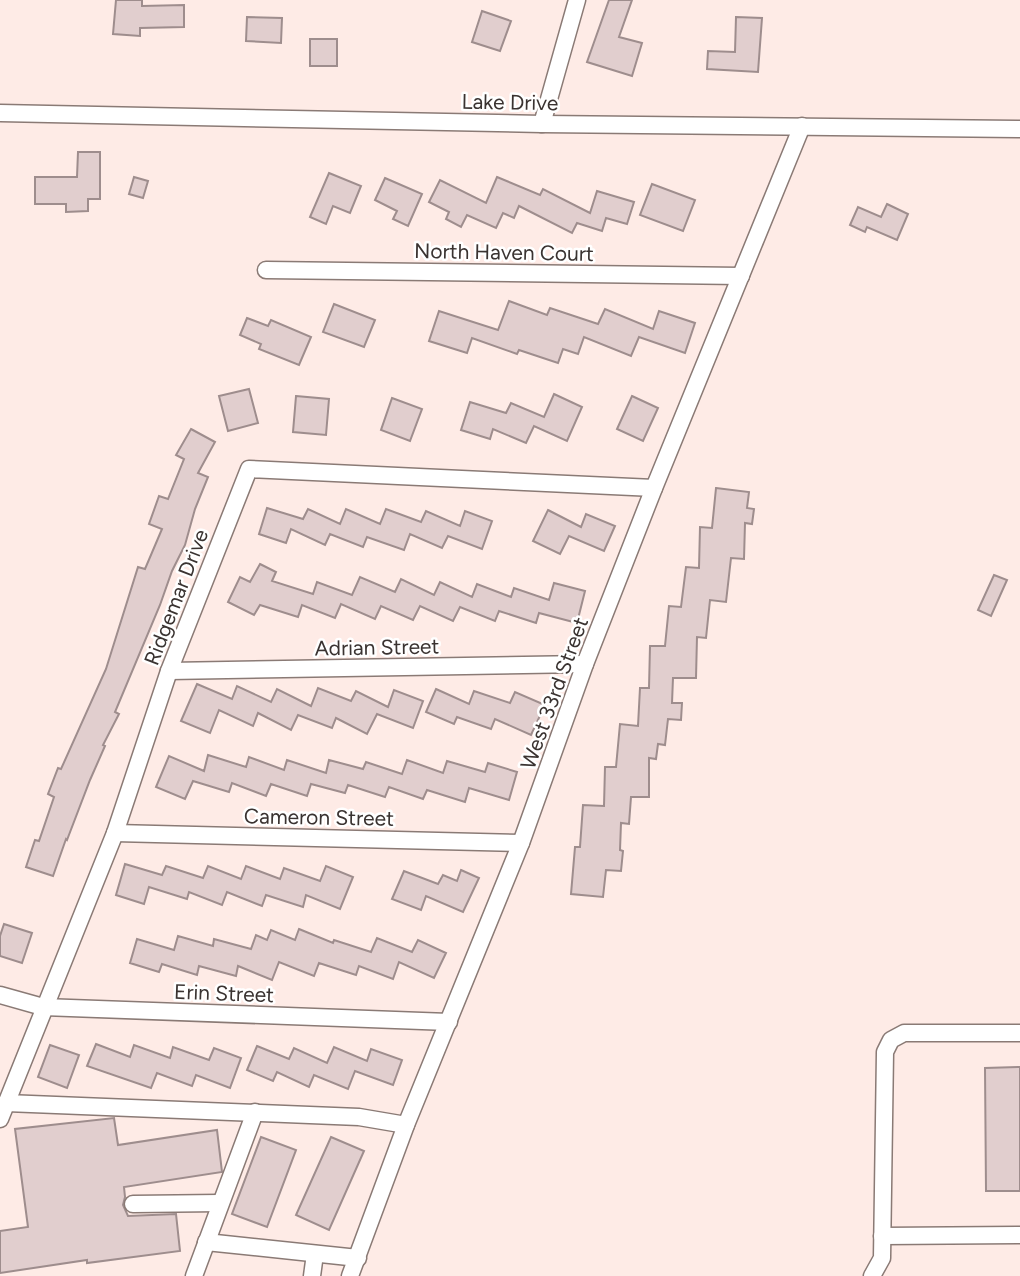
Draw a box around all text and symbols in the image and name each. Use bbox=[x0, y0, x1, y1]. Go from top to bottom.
street label: Lake Drive bbox=[461, 89, 559, 115]
street label: North Haven Court bbox=[414, 238, 594, 266]
street label: Ridgemar Drive bbox=[139, 526, 213, 668]
street label: West 33rd Street bbox=[515, 614, 593, 772]
street label: Adrian Street bbox=[314, 633, 440, 661]
street label: Cameron Street bbox=[244, 803, 394, 831]
street label: Erin Street bbox=[174, 979, 275, 1007]

